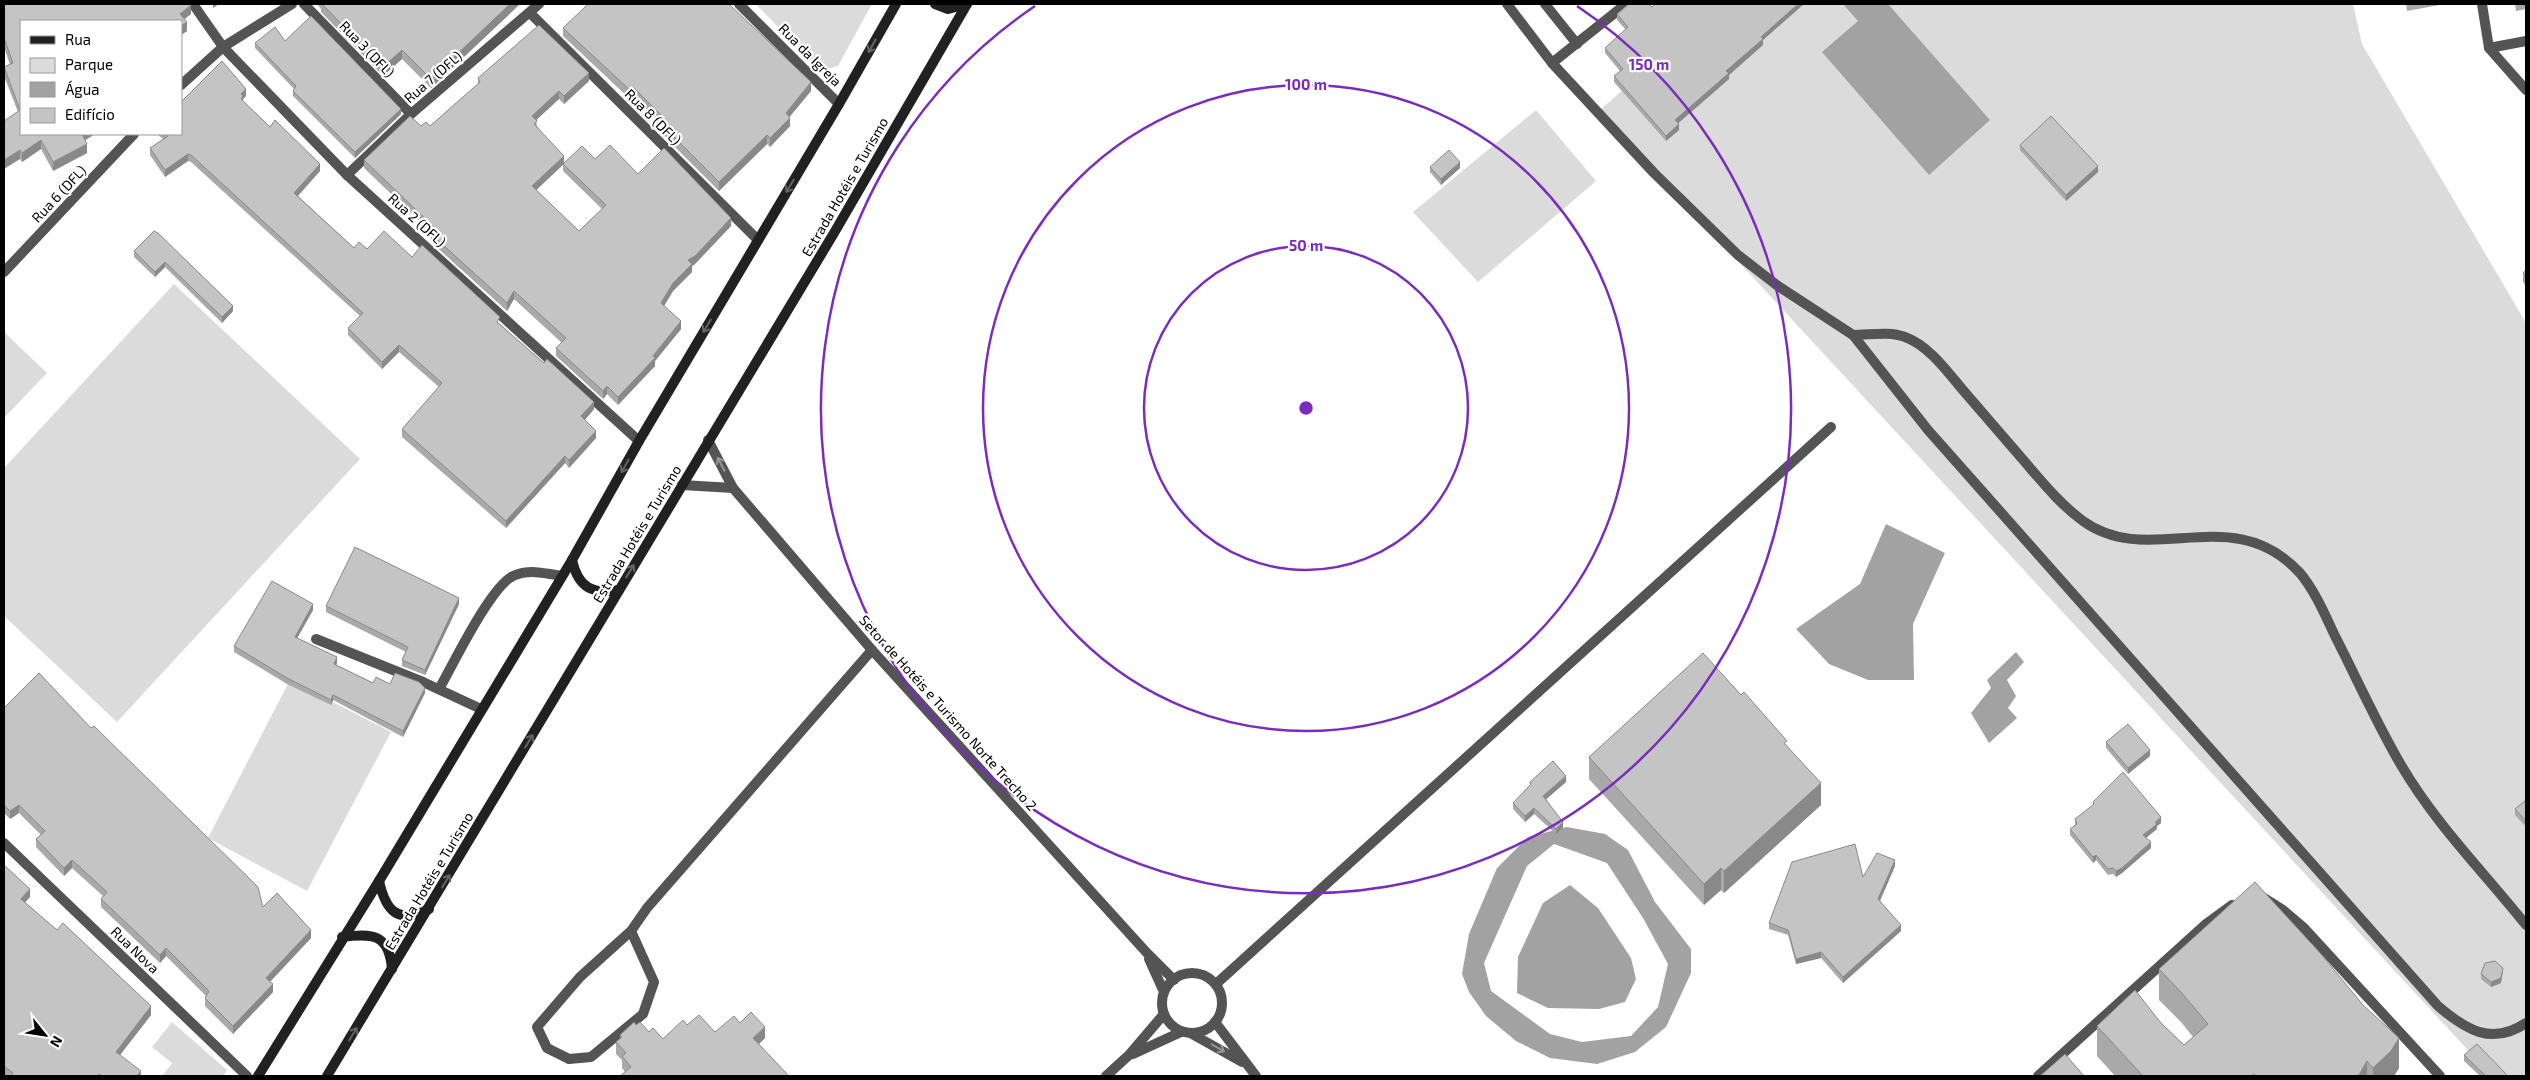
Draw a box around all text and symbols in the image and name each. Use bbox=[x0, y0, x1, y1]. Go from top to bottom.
street label: Rua 3 (DFL) bbox=[336, 17, 398, 80]
legend bbox=[20, 20, 182, 135]
street label: Rua da Igreja bbox=[775, 20, 845, 90]
text: Rua bbox=[65, 30, 91, 48]
one-way arrow bbox=[866, 38, 876, 53]
street label: Rua 7 (DFL) bbox=[400, 47, 465, 106]
text: Parque bbox=[65, 55, 113, 73]
text: 150 m bbox=[1629, 55, 1669, 73]
text: 100 m bbox=[1285, 75, 1327, 93]
text: Água bbox=[65, 80, 100, 98]
street label: Rua 8 (DFL) bbox=[622, 85, 685, 148]
text: Edifício bbox=[65, 105, 115, 123]
street label: Estrada Hotéis e Turismo bbox=[798, 114, 891, 259]
street label: Rua 6 (DFL) bbox=[28, 162, 89, 226]
one-way arrow bbox=[784, 179, 794, 193]
street label: Rua 2 (DFL) bbox=[385, 189, 450, 250]
text: 50 m bbox=[1289, 236, 1323, 254]
one-way arrow bbox=[701, 318, 711, 333]
centre of rings bbox=[1297, 399, 1315, 417]
one-way arrow bbox=[716, 457, 725, 472]
one-way arrow bbox=[619, 459, 629, 473]
street label: Estrada Hotéis e Turismo bbox=[589, 462, 685, 606]
one-way arrow bbox=[626, 565, 636, 579]
street label: Setor de Hotéis e Turismo Norte Trecho 2 bbox=[856, 611, 1041, 814]
one-way arrow bbox=[525, 735, 535, 749]
street label: Estrada Hotéis e Turismo bbox=[381, 809, 477, 953]
one-way arrow bbox=[442, 874, 452, 888]
street label: Rua Nova bbox=[108, 923, 163, 977]
north arrow bbox=[20, 1010, 70, 1060]
one-way arrow bbox=[348, 1028, 358, 1042]
text: N bbox=[47, 1033, 67, 1050]
one-way arrow bbox=[1211, 1044, 1225, 1054]

